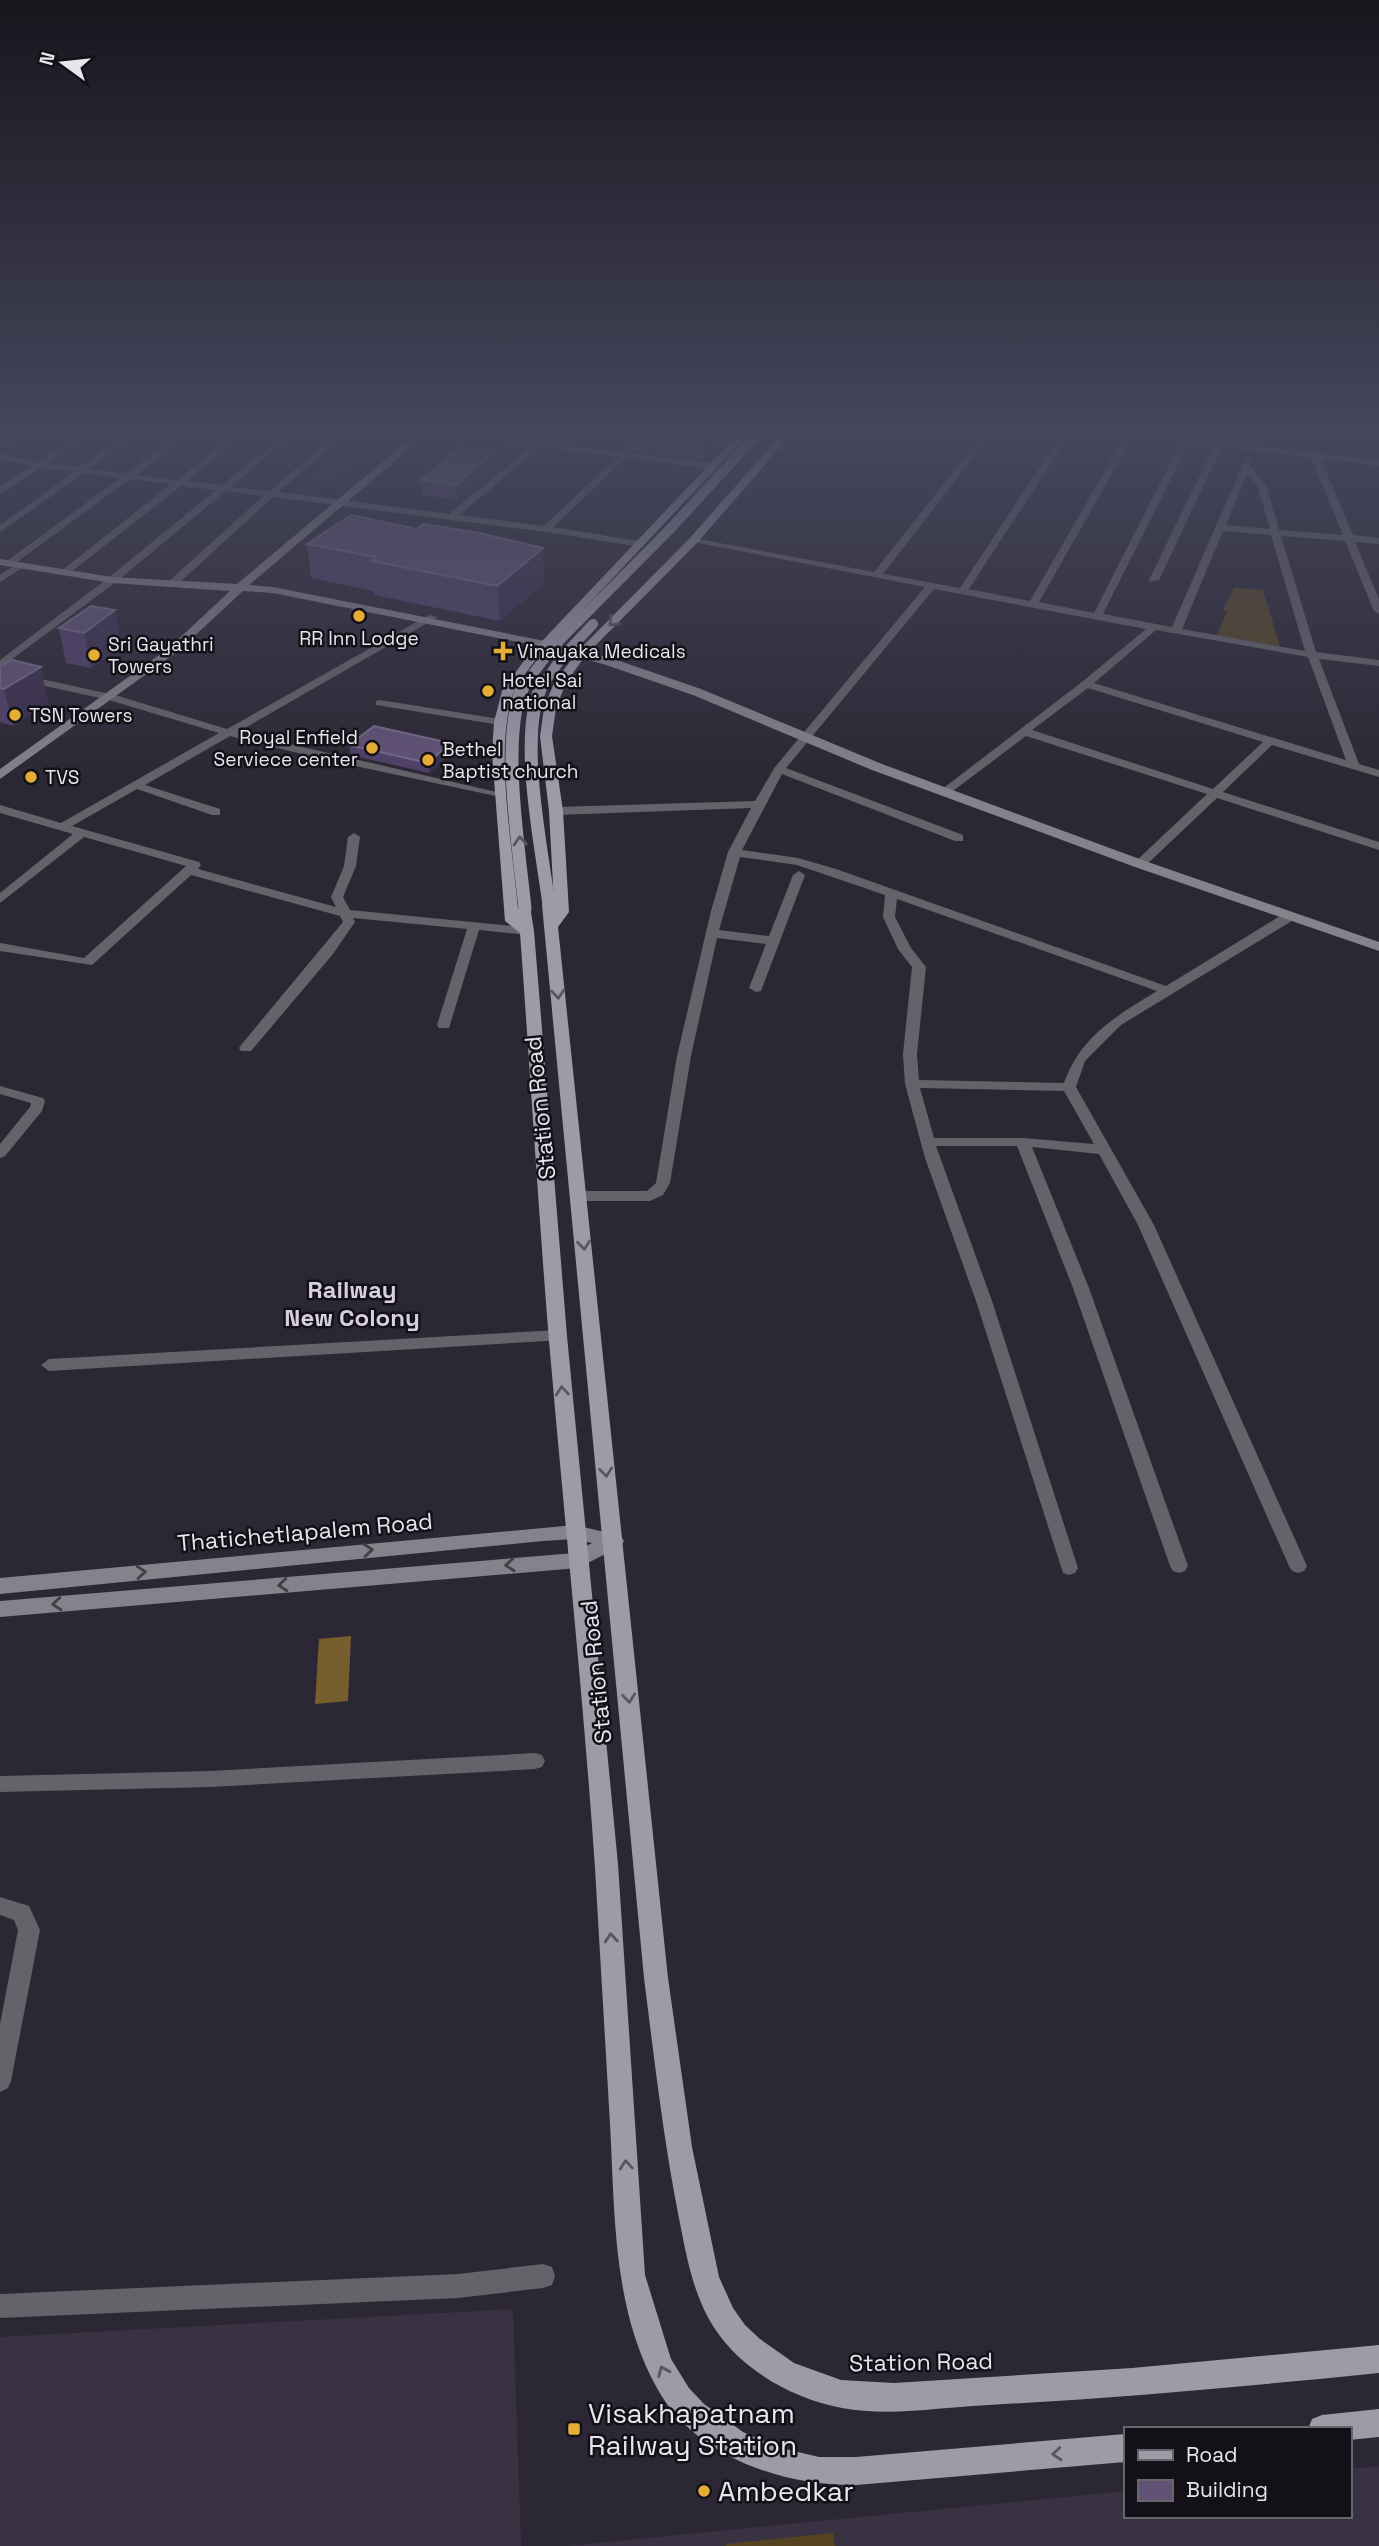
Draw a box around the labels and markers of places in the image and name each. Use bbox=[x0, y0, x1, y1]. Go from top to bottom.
marker: RR Inn Lodge bbox=[351, 608, 367, 624]
place label: RR Inn Lodge bbox=[299, 626, 419, 651]
place label: Sri Gayathri Towers bbox=[108, 632, 214, 679]
place label: Vinayaka Medicals bbox=[517, 639, 686, 664]
marker: Vinayaka Medicals bbox=[495, 643, 511, 659]
marker: Sri Gayathri Towers bbox=[86, 647, 102, 663]
place label: Hotel Sai national bbox=[502, 668, 582, 715]
marker: Hotel Sai national bbox=[480, 683, 496, 699]
place label: TSN Towers bbox=[29, 703, 133, 728]
marker: TSN Towers bbox=[7, 707, 23, 723]
place label: Royal Enfield Serviece center bbox=[214, 725, 358, 772]
place label: Bethel Baptist church bbox=[442, 737, 578, 784]
marker: Royal Enfield Serviece center bbox=[364, 740, 380, 756]
marker: Bethel Baptist church bbox=[420, 752, 436, 768]
place label: TVS bbox=[45, 765, 79, 790]
marker: TVS bbox=[23, 769, 39, 785]
place label: Visakhapatnam Railway Station bbox=[588, 2395, 797, 2463]
marker: Visakhapatnam Railway Station bbox=[566, 2421, 582, 2437]
place label: Ambedkar bbox=[718, 2473, 854, 2509]
marker: Ambedkar bbox=[696, 2483, 712, 2499]

